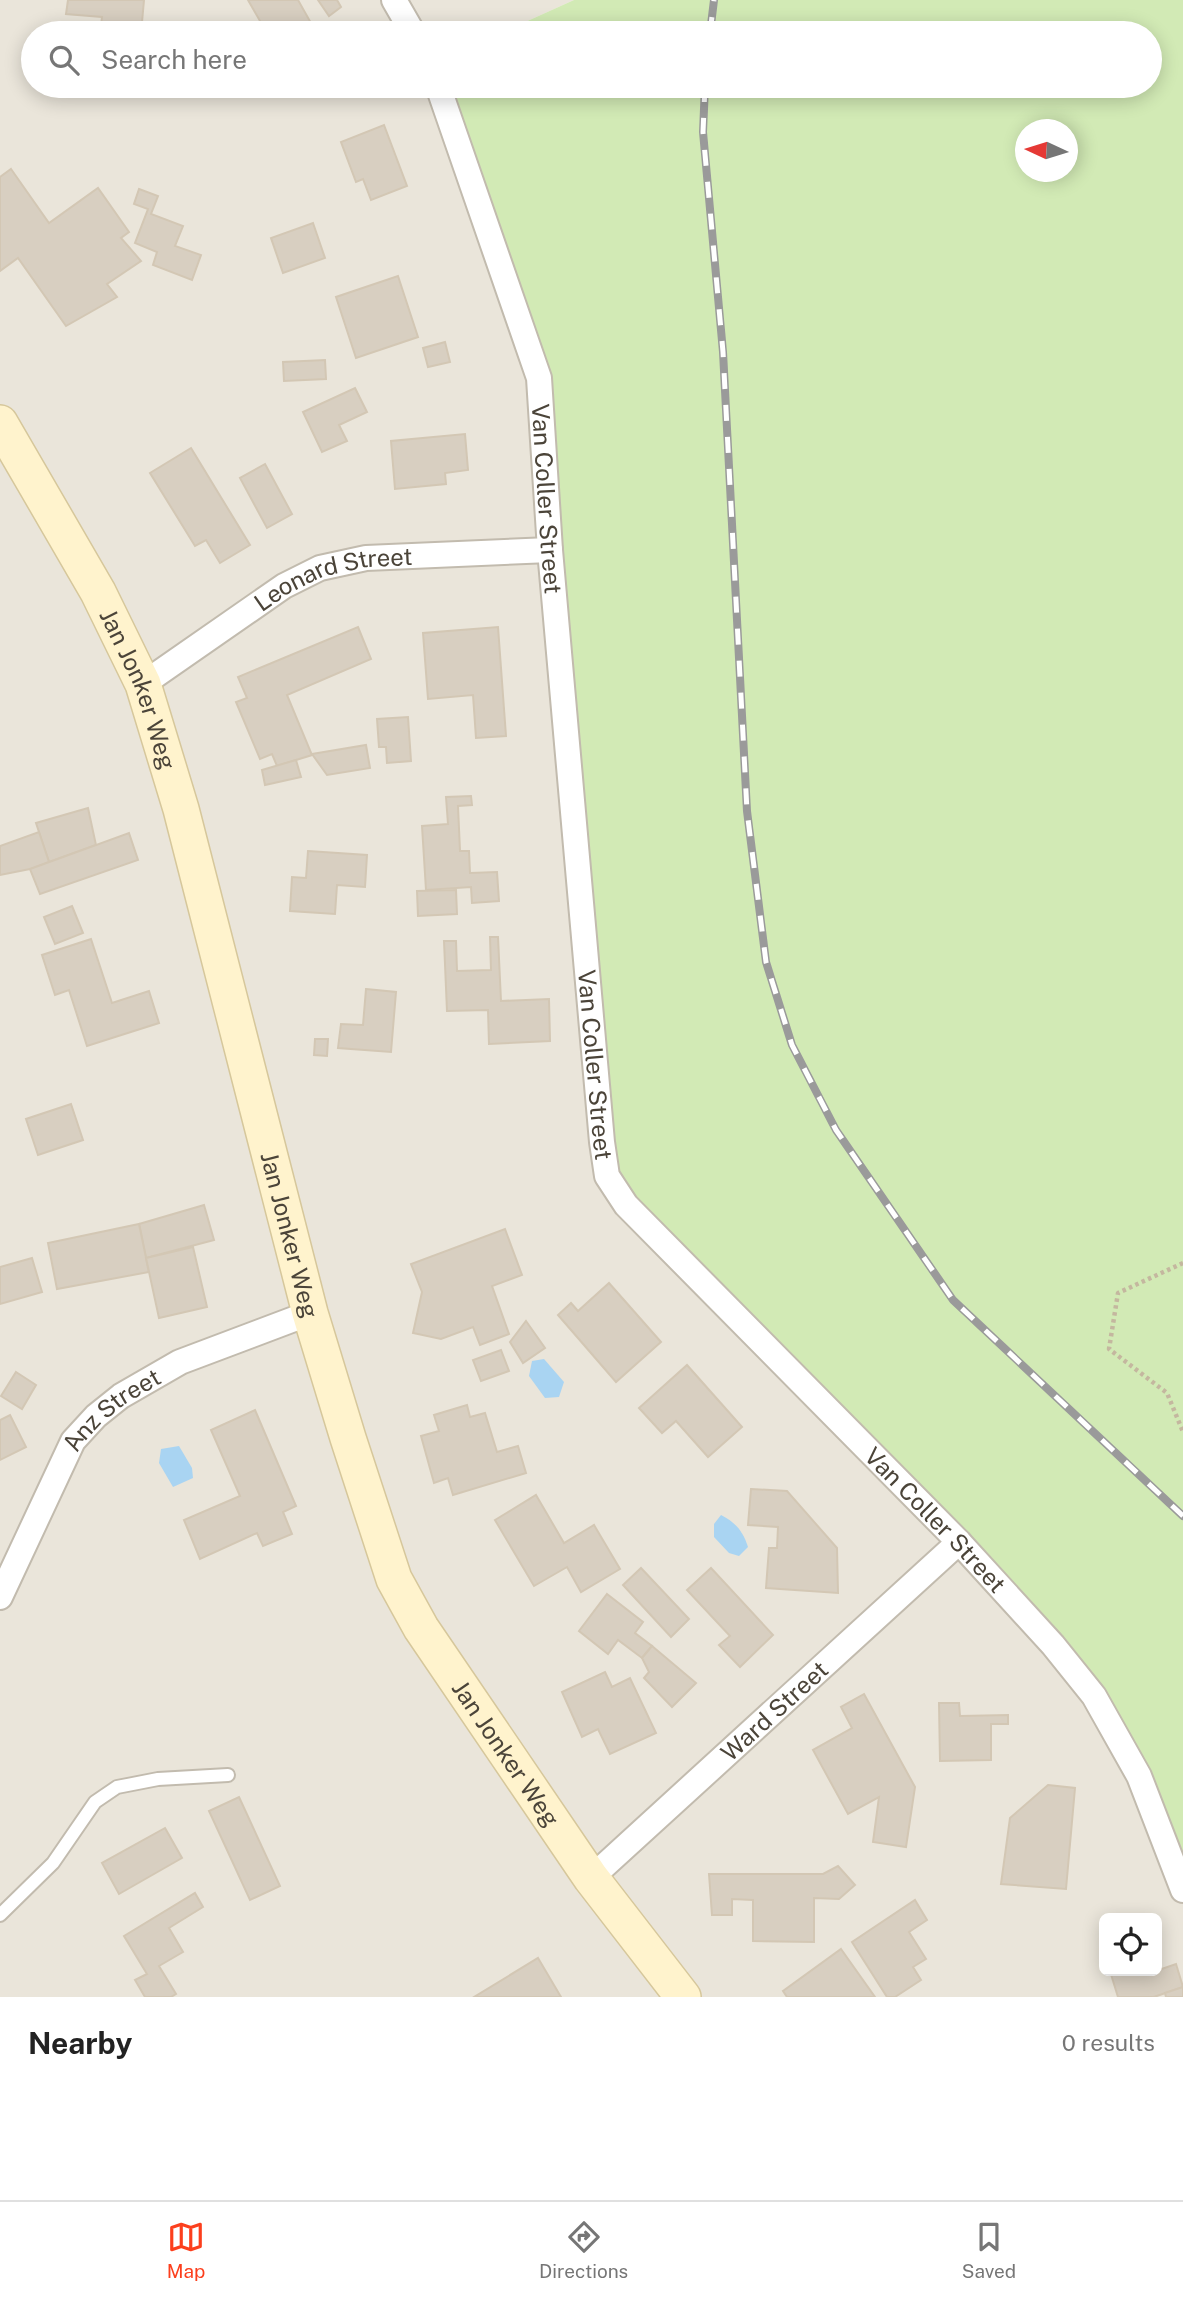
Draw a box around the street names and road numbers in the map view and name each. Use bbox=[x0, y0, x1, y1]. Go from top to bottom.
street label: Van Coller Street bbox=[527, 403, 568, 595]
street label: Leonard Street bbox=[249, 542, 413, 617]
street label: Jan Jonker Weg bbox=[94, 604, 182, 773]
street label: Van Coller Street bbox=[573, 968, 618, 1162]
street label: Jan Jonker Weg bbox=[255, 1149, 325, 1321]
street label: Anz Street bbox=[56, 1362, 165, 1455]
street label: Van Coller Street bbox=[859, 1441, 1012, 1598]
street label: Ward Street bbox=[715, 1655, 833, 1767]
street label: Jan Jonker Weg bbox=[447, 1675, 566, 1832]

